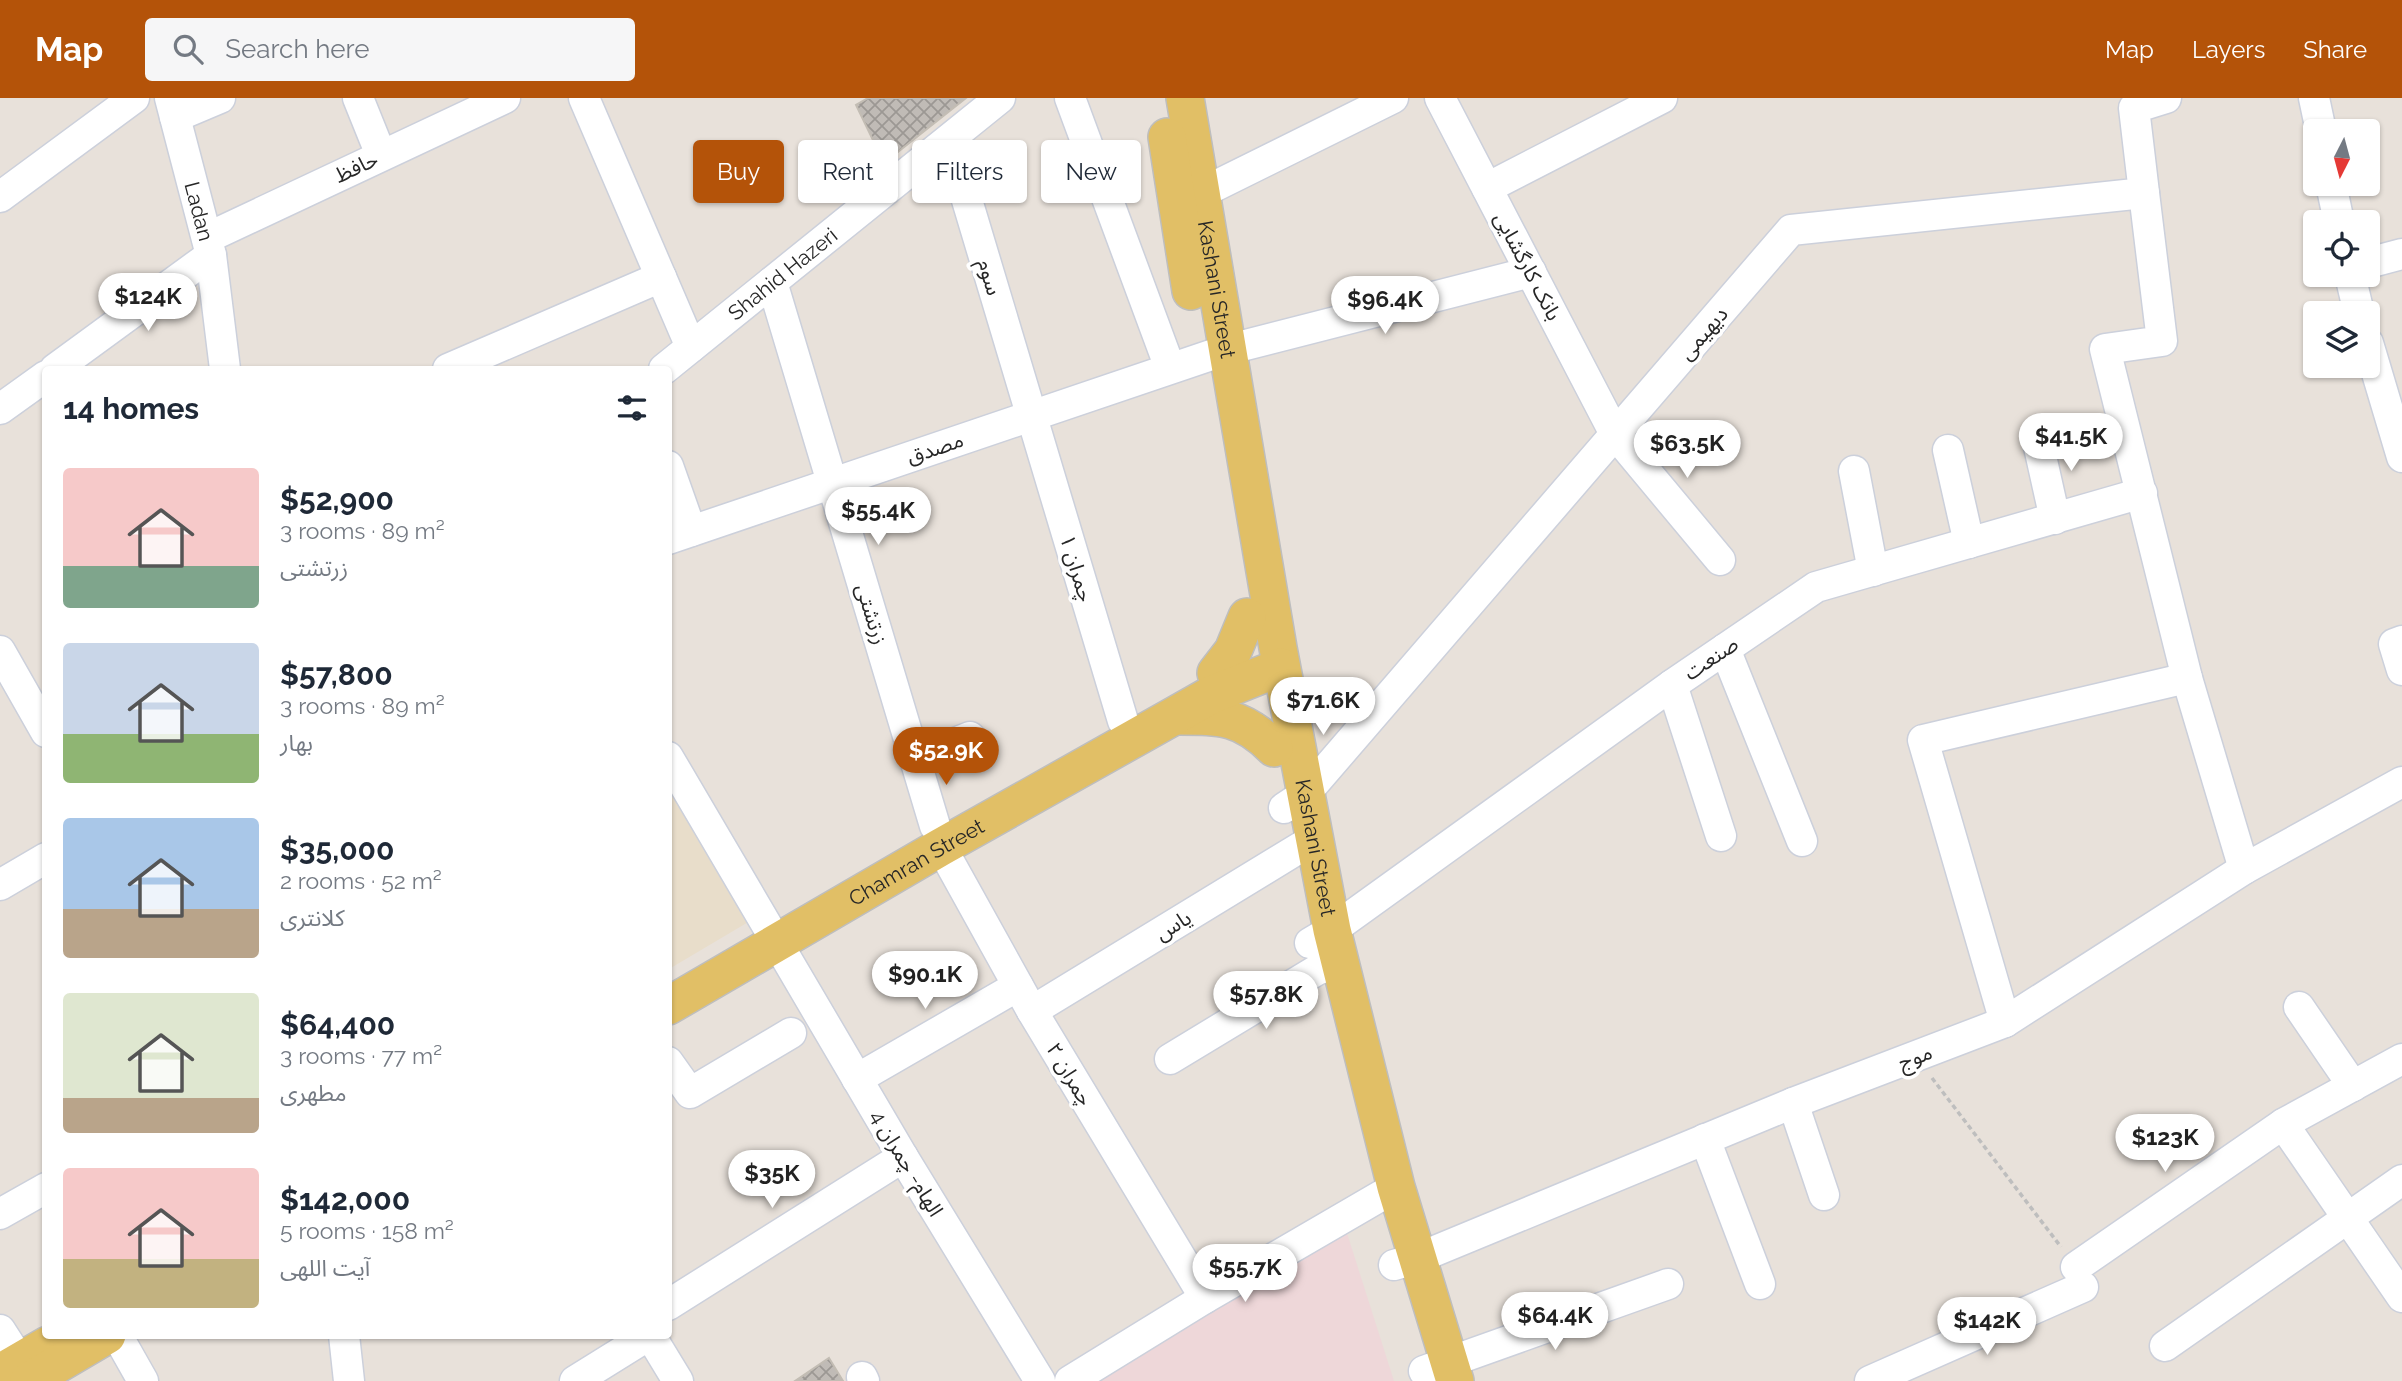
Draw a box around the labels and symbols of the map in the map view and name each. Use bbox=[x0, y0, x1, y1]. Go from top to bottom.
north arrow bbox=[2303, 119, 2380, 196]
street label: حافظ bbox=[330, 146, 382, 188]
street label: Ladan bbox=[180, 179, 219, 244]
street label: بانک کارگشایی bbox=[1489, 207, 1567, 325]
street label: Kashani Street bbox=[1193, 219, 1241, 360]
street label: Shahid Hazeri bbox=[723, 222, 842, 325]
street label: سوم bbox=[969, 256, 1007, 299]
pin: $124K bbox=[99, 274, 197, 333]
pin: $96.4K bbox=[1328, 276, 1442, 336]
street label: دیهیمی bbox=[1673, 301, 1733, 365]
pin: $41.5K bbox=[2014, 414, 2128, 473]
pin: $63.5K bbox=[1630, 420, 1744, 480]
street label: مصدق bbox=[903, 427, 967, 469]
pin: $55.4K bbox=[821, 488, 935, 547]
street label: چمران ۱ bbox=[1054, 531, 1099, 605]
street label: زرتشتی bbox=[851, 581, 893, 647]
street label: صنعت bbox=[1679, 631, 1743, 685]
pin: $71.6K bbox=[1266, 678, 1380, 737]
pin: $52.9K bbox=[889, 728, 1003, 787]
street label: Kashani Street bbox=[1291, 777, 1342, 918]
street label: Chamran Street bbox=[844, 813, 988, 911]
street label: یاس bbox=[1150, 905, 1196, 945]
pin: $90.1K bbox=[868, 951, 982, 1011]
pin: $57.8K bbox=[1209, 972, 1323, 1031]
street label: چمران ۲ bbox=[1041, 1038, 1098, 1111]
street label: موج bbox=[1894, 1039, 1937, 1078]
street label: الهام- چمران 4 bbox=[862, 1105, 949, 1223]
pin: $123K bbox=[2116, 1114, 2214, 1174]
pin: $35K bbox=[731, 1150, 813, 1210]
pin: $55.7K bbox=[1188, 1244, 1302, 1304]
pin: $64.4K bbox=[1498, 1292, 1612, 1352]
pin: $142K bbox=[1938, 1298, 2036, 1357]

